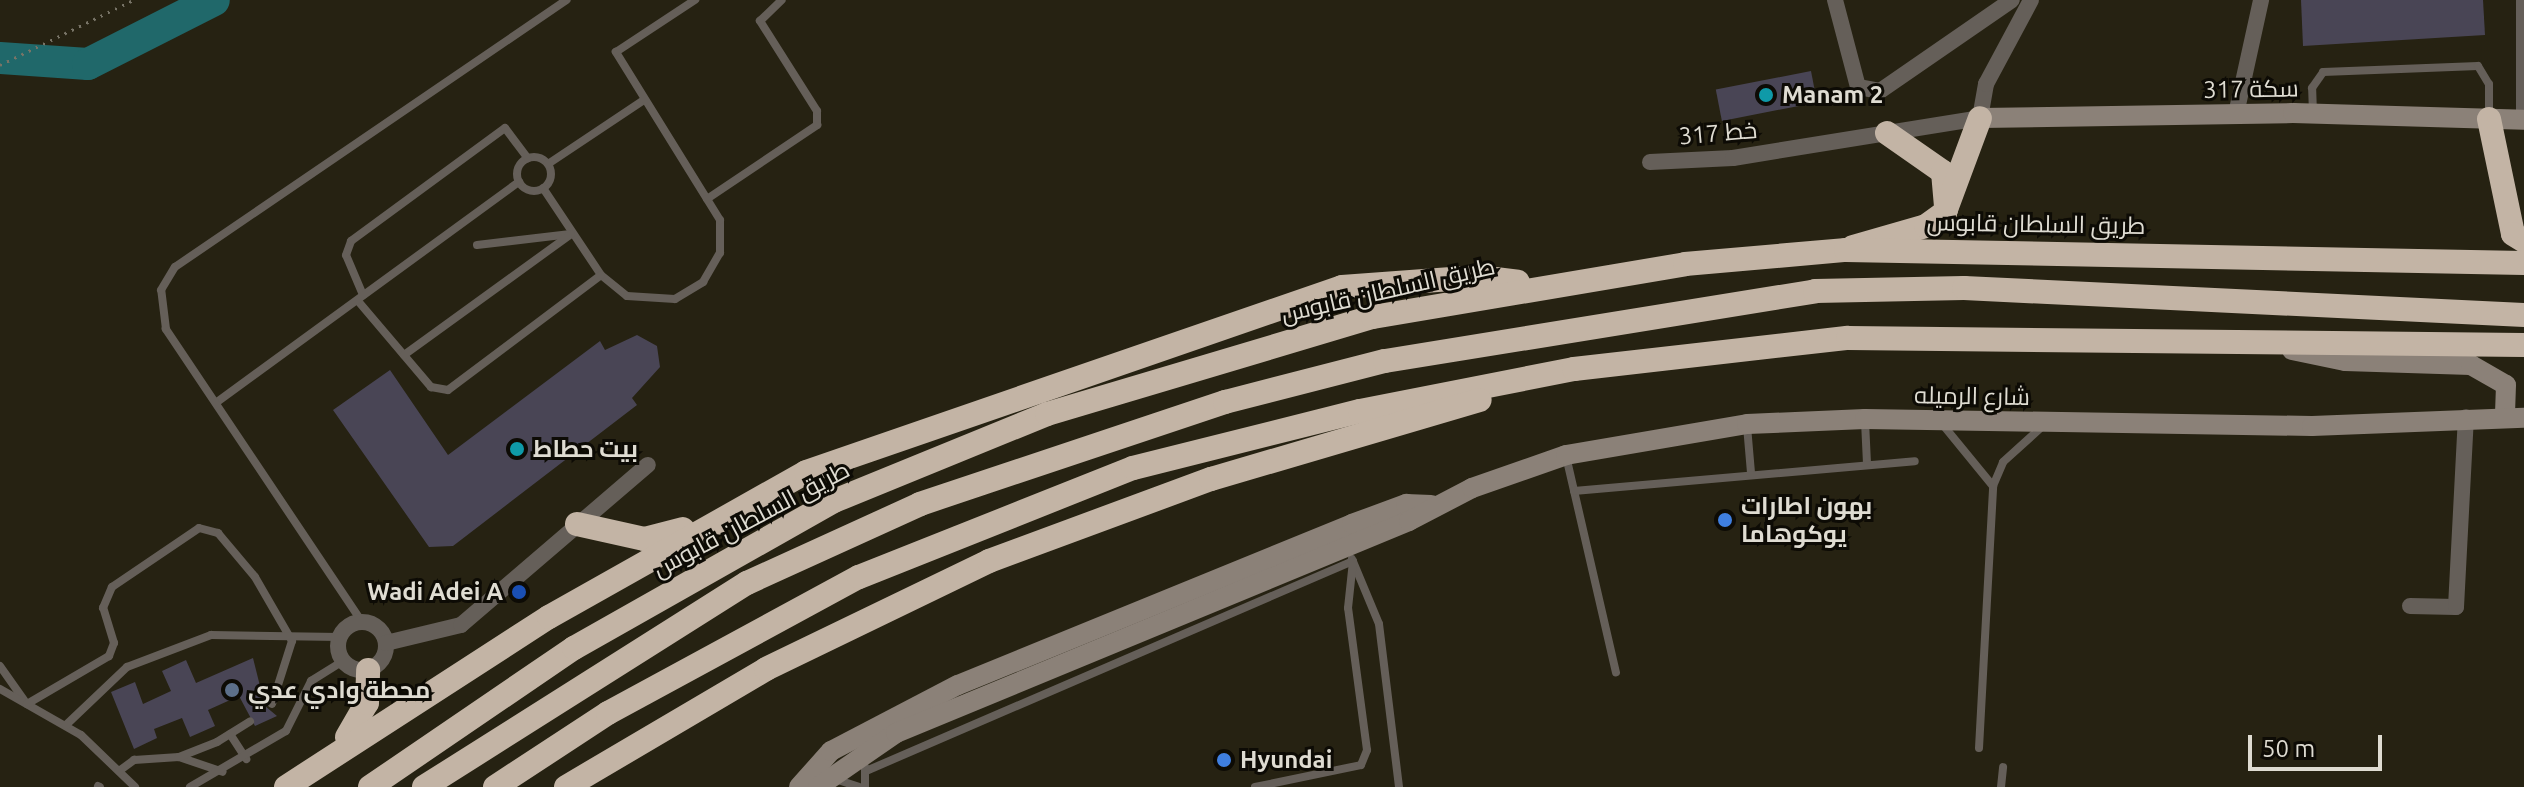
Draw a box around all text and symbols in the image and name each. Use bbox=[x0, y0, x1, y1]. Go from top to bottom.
street label: سكة 317 bbox=[2203, 74, 2299, 104]
place label: Manam 2 bbox=[1782, 81, 1883, 109]
marker: Manam 2 bbox=[1757, 86, 1775, 104]
street label: خط 317 bbox=[1678, 115, 1758, 151]
street label: طريق السلطان قابوس bbox=[1926, 208, 2146, 240]
street label: طريق السلطان قابوس bbox=[1278, 251, 1498, 329]
street label: شارع الرميله bbox=[1914, 381, 2030, 411]
place label: بيت حطاط bbox=[533, 435, 638, 463]
marker: بيت حطاط bbox=[508, 440, 526, 458]
street label: طريق السلطان قابوس bbox=[648, 455, 854, 583]
place label: بهون اطارات يوكوهاما bbox=[1741, 492, 1872, 548]
marker: بهون اطارات يوكوهاما bbox=[1716, 511, 1734, 529]
place label: Wadi Adei A bbox=[367, 578, 503, 606]
marker: Wadi Adei A bbox=[510, 583, 528, 601]
place label: محطة وادي عدي bbox=[248, 676, 430, 704]
marker: محطة وادي عدي bbox=[223, 681, 241, 699]
scale bar bbox=[2252, 719, 2386, 769]
text: 50 m bbox=[2262, 735, 2315, 762]
place label: Hyundai bbox=[1240, 746, 1332, 774]
marker: Hyundai bbox=[1215, 751, 1233, 769]

